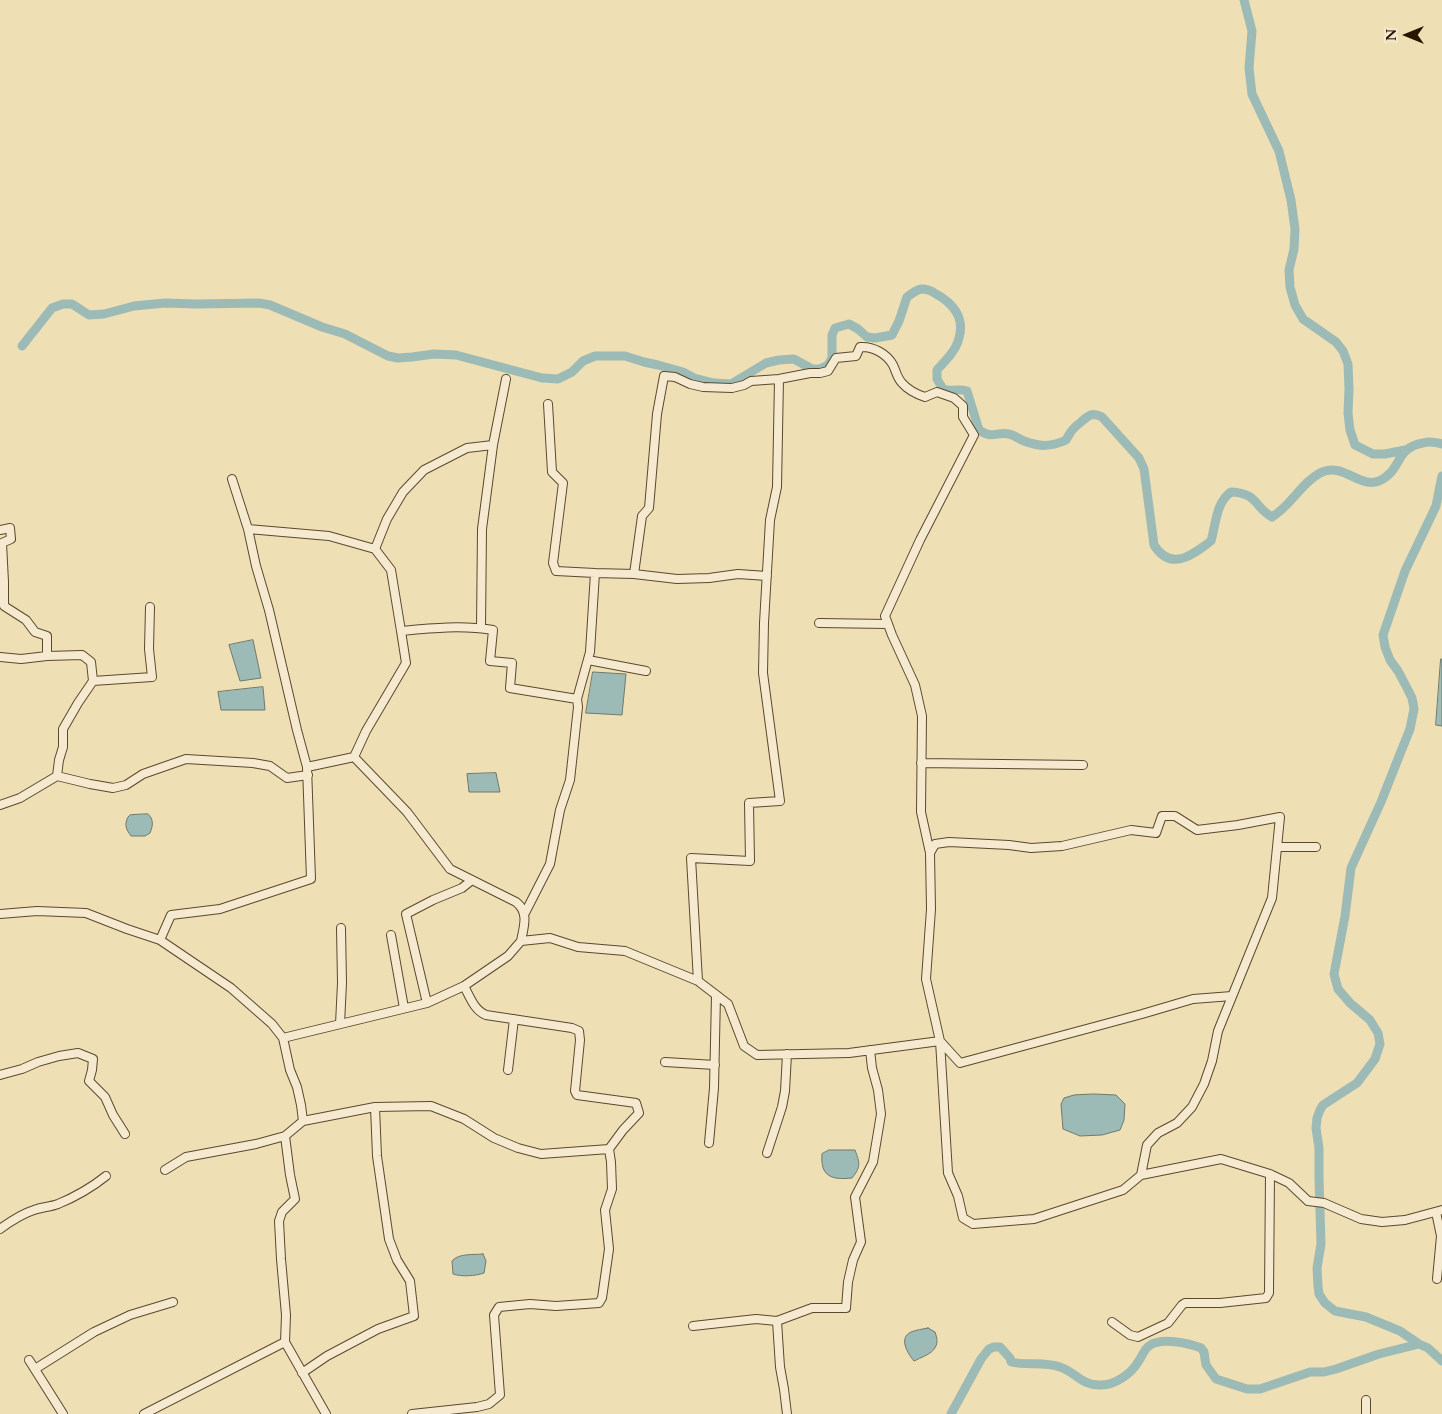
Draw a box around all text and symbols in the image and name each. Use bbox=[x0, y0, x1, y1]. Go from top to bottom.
north arrow bbox=[1382, 10, 1432, 60]
text: N bbox=[1382, 29, 1401, 41]

